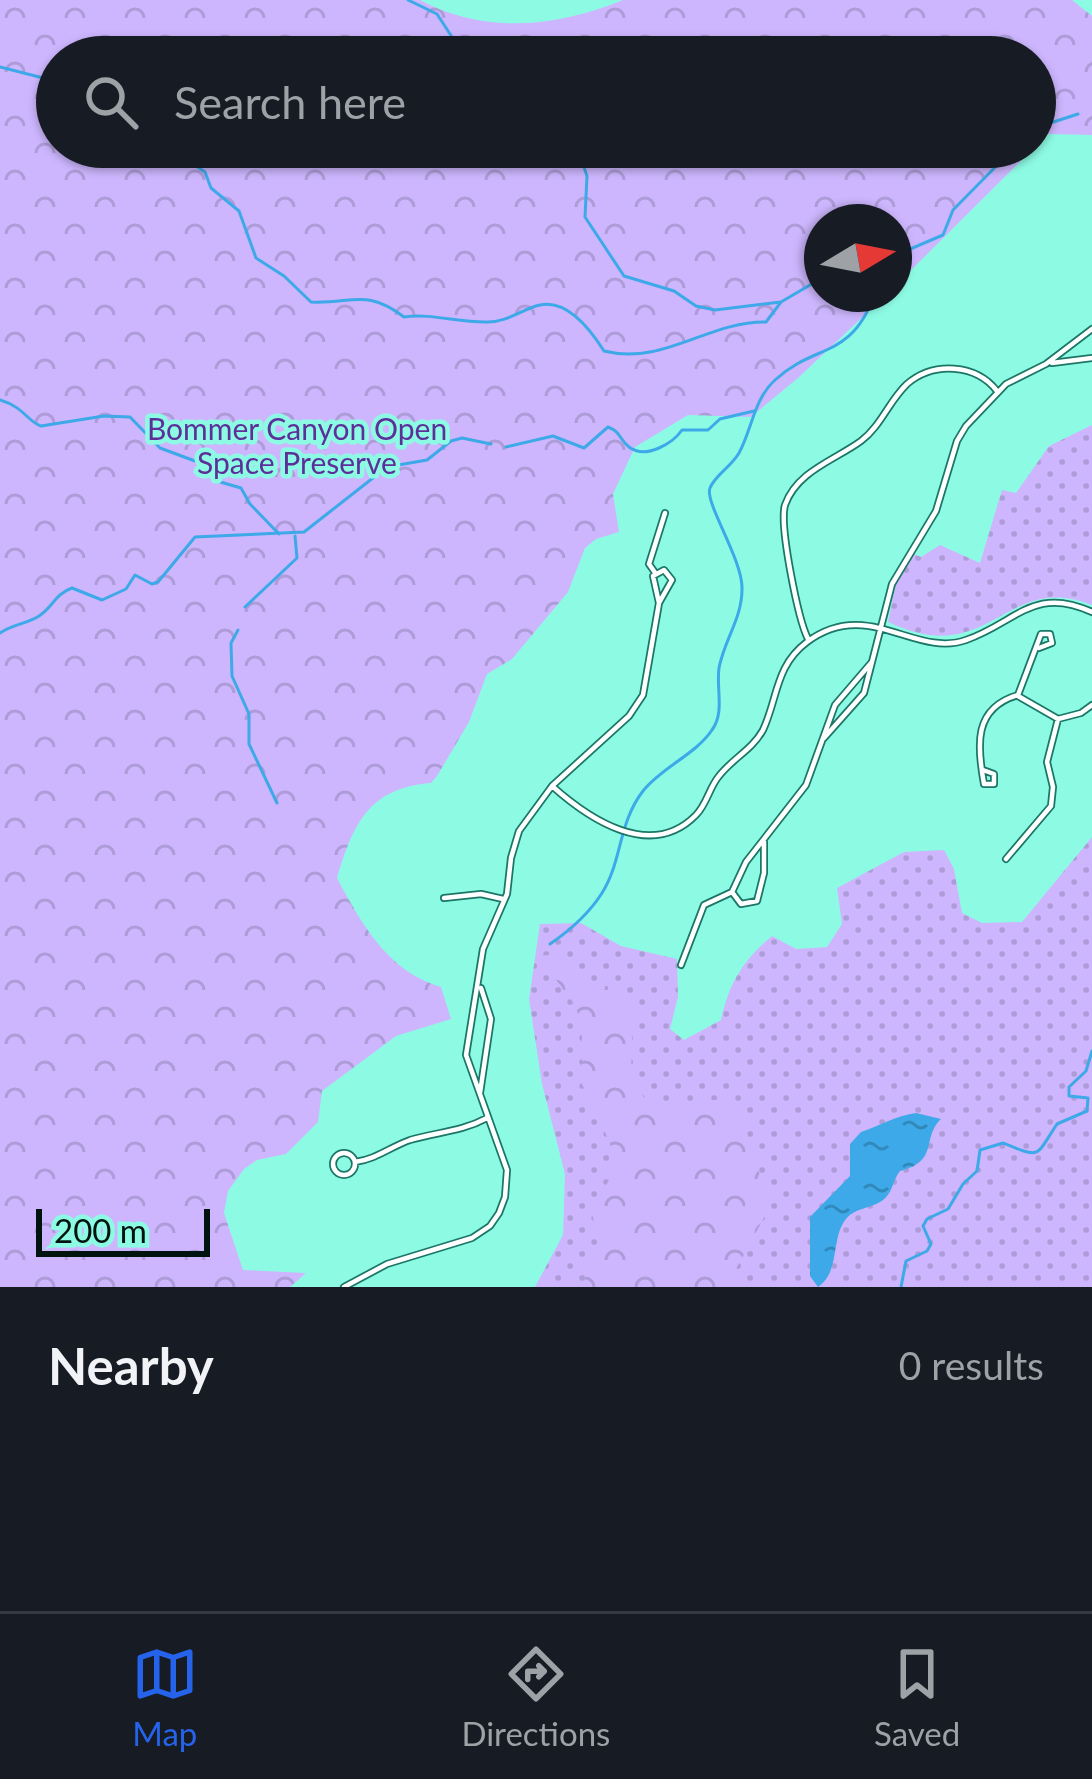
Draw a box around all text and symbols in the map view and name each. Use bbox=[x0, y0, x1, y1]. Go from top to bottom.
search box bbox=[36, 36, 1056, 168]
icon: search bbox=[78, 69, 144, 135]
text: Search here bbox=[174, 75, 406, 129]
north arrow bbox=[804, 204, 912, 312]
park label: Bommer Canyon Open Space Preserve bbox=[147, 410, 447, 480]
scale bar bbox=[36, 1203, 210, 1256]
text: 200 m bbox=[54, 1210, 147, 1250]
text: Nearby bbox=[48, 1335, 214, 1396]
text: 0 results bbox=[899, 1342, 1044, 1388]
tab: Map bbox=[132, 1641, 198, 1753]
tab: Directions bbox=[461, 1641, 610, 1753]
tab: Saved bbox=[874, 1641, 960, 1753]

